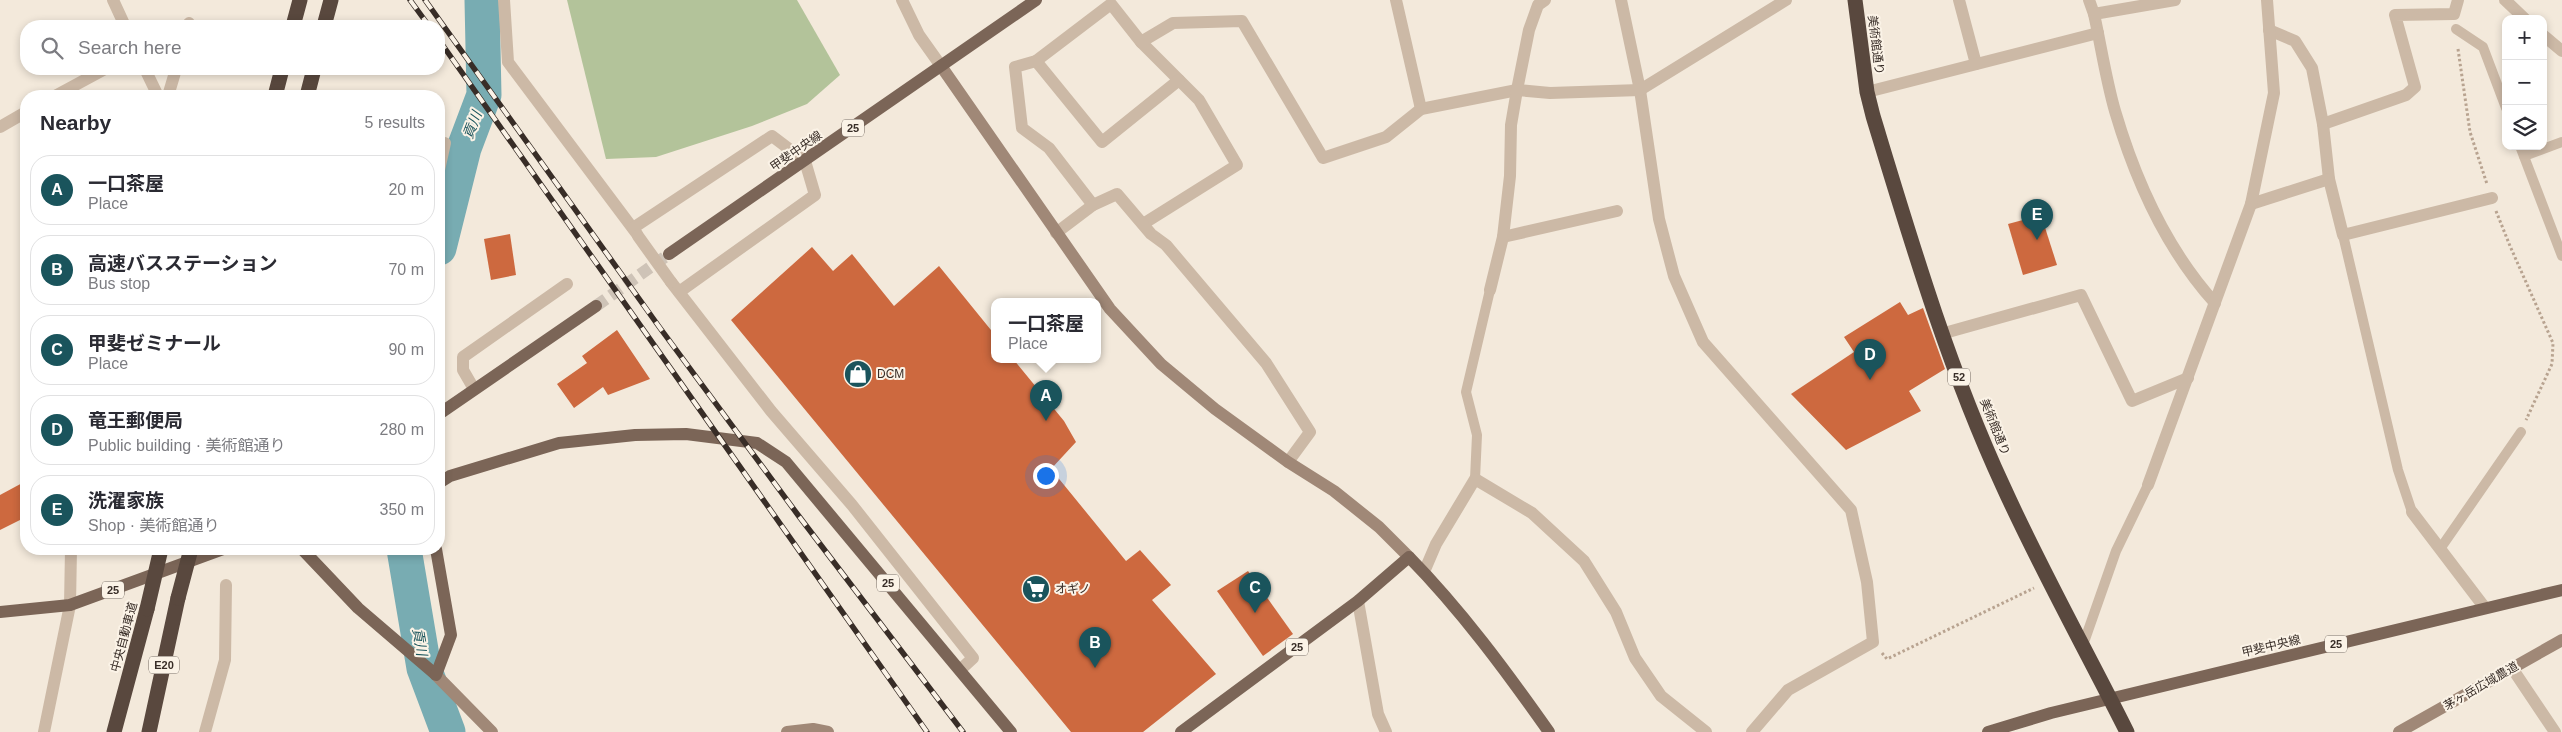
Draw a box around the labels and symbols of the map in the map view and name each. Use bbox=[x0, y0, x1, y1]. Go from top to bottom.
street label: 美術館通り bbox=[1865, 14, 1887, 76]
water label: 貢川 bbox=[460, 107, 485, 141]
road number: 25 bbox=[842, 120, 864, 136]
street label: 甲斐中央線 bbox=[767, 128, 825, 174]
pin: E bbox=[2021, 199, 2053, 240]
pin: D bbox=[1854, 339, 1886, 380]
shop icon: DCM bbox=[843, 359, 873, 389]
place label: DCM bbox=[877, 367, 904, 381]
road number: 52 bbox=[1948, 368, 1970, 386]
pin: A bbox=[1030, 380, 1062, 421]
street label: 美術館通り bbox=[1977, 397, 2013, 457]
your location bbox=[1033, 463, 1059, 489]
pin: C bbox=[1239, 572, 1271, 613]
road number: 25 bbox=[877, 574, 899, 592]
supermarket icon: オギノ bbox=[1021, 574, 1051, 604]
road number: 25 bbox=[102, 582, 124, 598]
place label: オギノ bbox=[1055, 582, 1091, 596]
street label: 中央自動車道 bbox=[108, 600, 140, 674]
water label: 貢川 bbox=[410, 627, 431, 659]
pin: B bbox=[1079, 627, 1111, 668]
street label: 甲斐中央線 bbox=[2240, 632, 2302, 660]
road number: 25 bbox=[2325, 636, 2347, 652]
road number: 25 bbox=[1286, 638, 1308, 656]
road number: E20 bbox=[149, 656, 179, 674]
street label: 茅ヶ岳広域農道 bbox=[2441, 659, 2521, 713]

